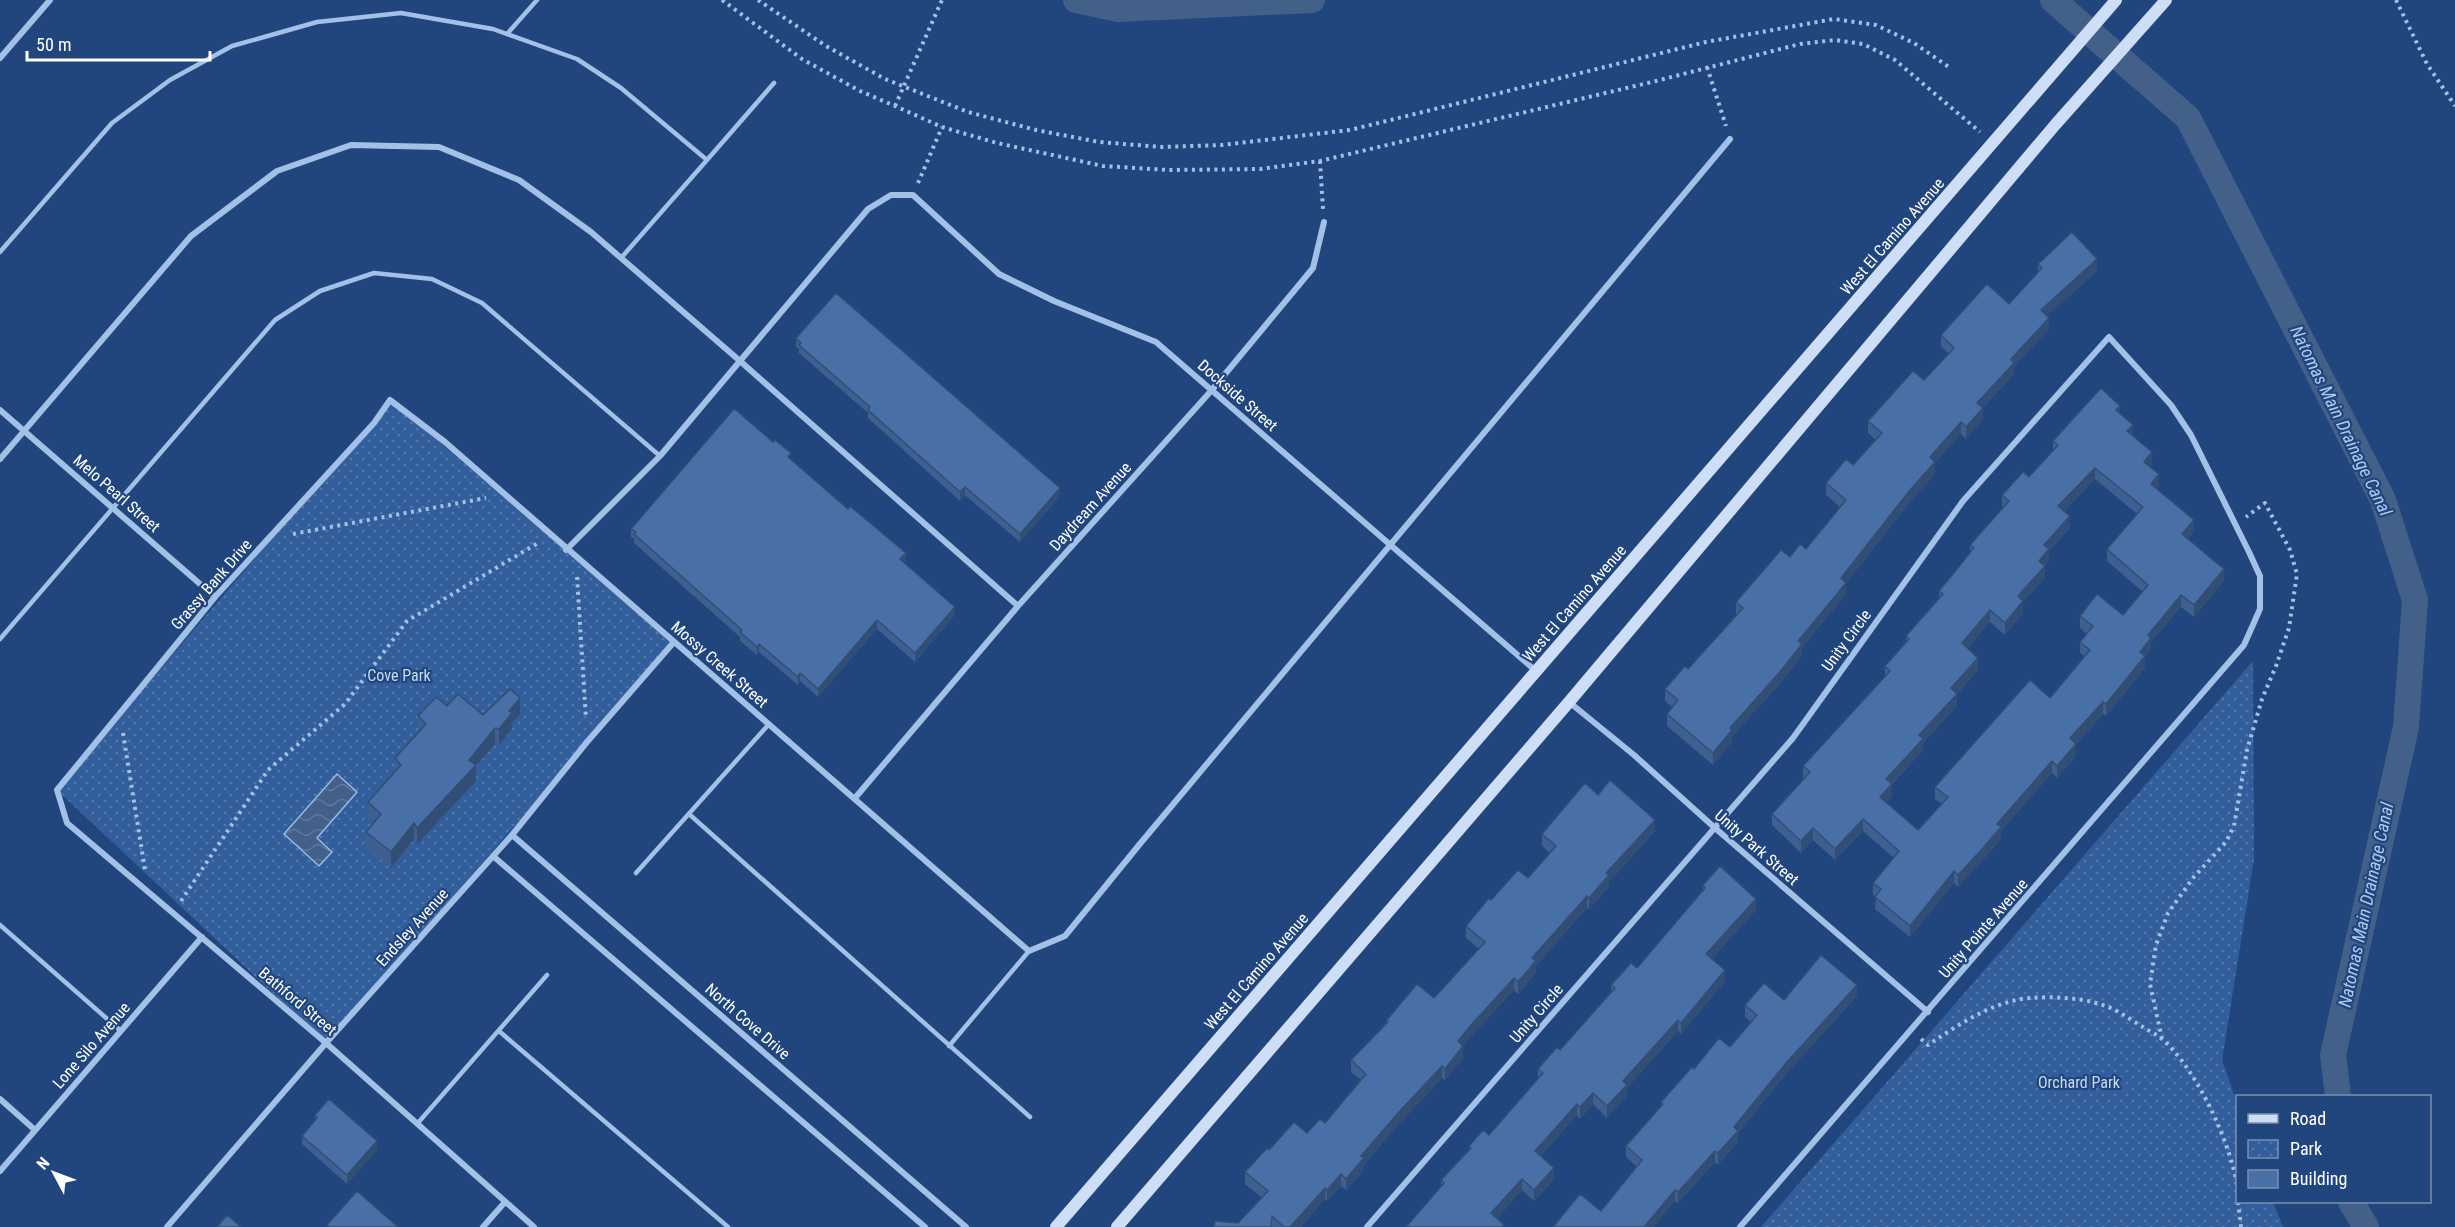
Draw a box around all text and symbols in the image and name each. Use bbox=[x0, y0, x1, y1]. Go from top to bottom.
scale bar bbox=[27, 24, 210, 62]
text: 50 m bbox=[36, 34, 71, 55]
street label: West El Camino Avenue bbox=[1837, 174, 1948, 299]
water label: Natomas Main Drainage Canal bbox=[2286, 322, 2397, 520]
street label: Dockside Street bbox=[1194, 356, 1282, 435]
street label: Melo Pearl Street bbox=[69, 451, 164, 536]
street label: Daydream Avenue bbox=[1046, 458, 1135, 555]
street label: Grassy Bank Drive bbox=[167, 535, 256, 633]
street label: West El Camino Avenue bbox=[1519, 541, 1630, 666]
street label: Unity Circle bbox=[1818, 606, 1875, 675]
street label: Mossy Creek Street bbox=[667, 617, 772, 712]
park label: Cove Park bbox=[367, 666, 432, 685]
water label: Natomas Main Drainage Canal bbox=[2334, 800, 2398, 1009]
street label: Unity Park Street bbox=[1711, 806, 1803, 889]
street label: Unity Pointe Avenue bbox=[1935, 875, 2032, 982]
street label: Endsley Avenue bbox=[372, 884, 452, 970]
street label: West El Camino Avenue bbox=[1201, 909, 1312, 1034]
street label: Bathford Street bbox=[255, 963, 341, 1040]
street label: North Cove Drive bbox=[701, 979, 794, 1063]
street label: Unity Circle bbox=[1506, 980, 1567, 1047]
street label: Lone Silo Avenue bbox=[49, 998, 134, 1092]
park label: Orchard Park bbox=[2038, 1073, 2121, 1092]
legend bbox=[2236, 1095, 2431, 1203]
text: Road bbox=[2290, 1108, 2326, 1129]
text: Park bbox=[2290, 1138, 2322, 1159]
north arrow bbox=[24, 1143, 84, 1203]
text: N bbox=[33, 1154, 53, 1173]
text: Building bbox=[2290, 1168, 2347, 1189]

